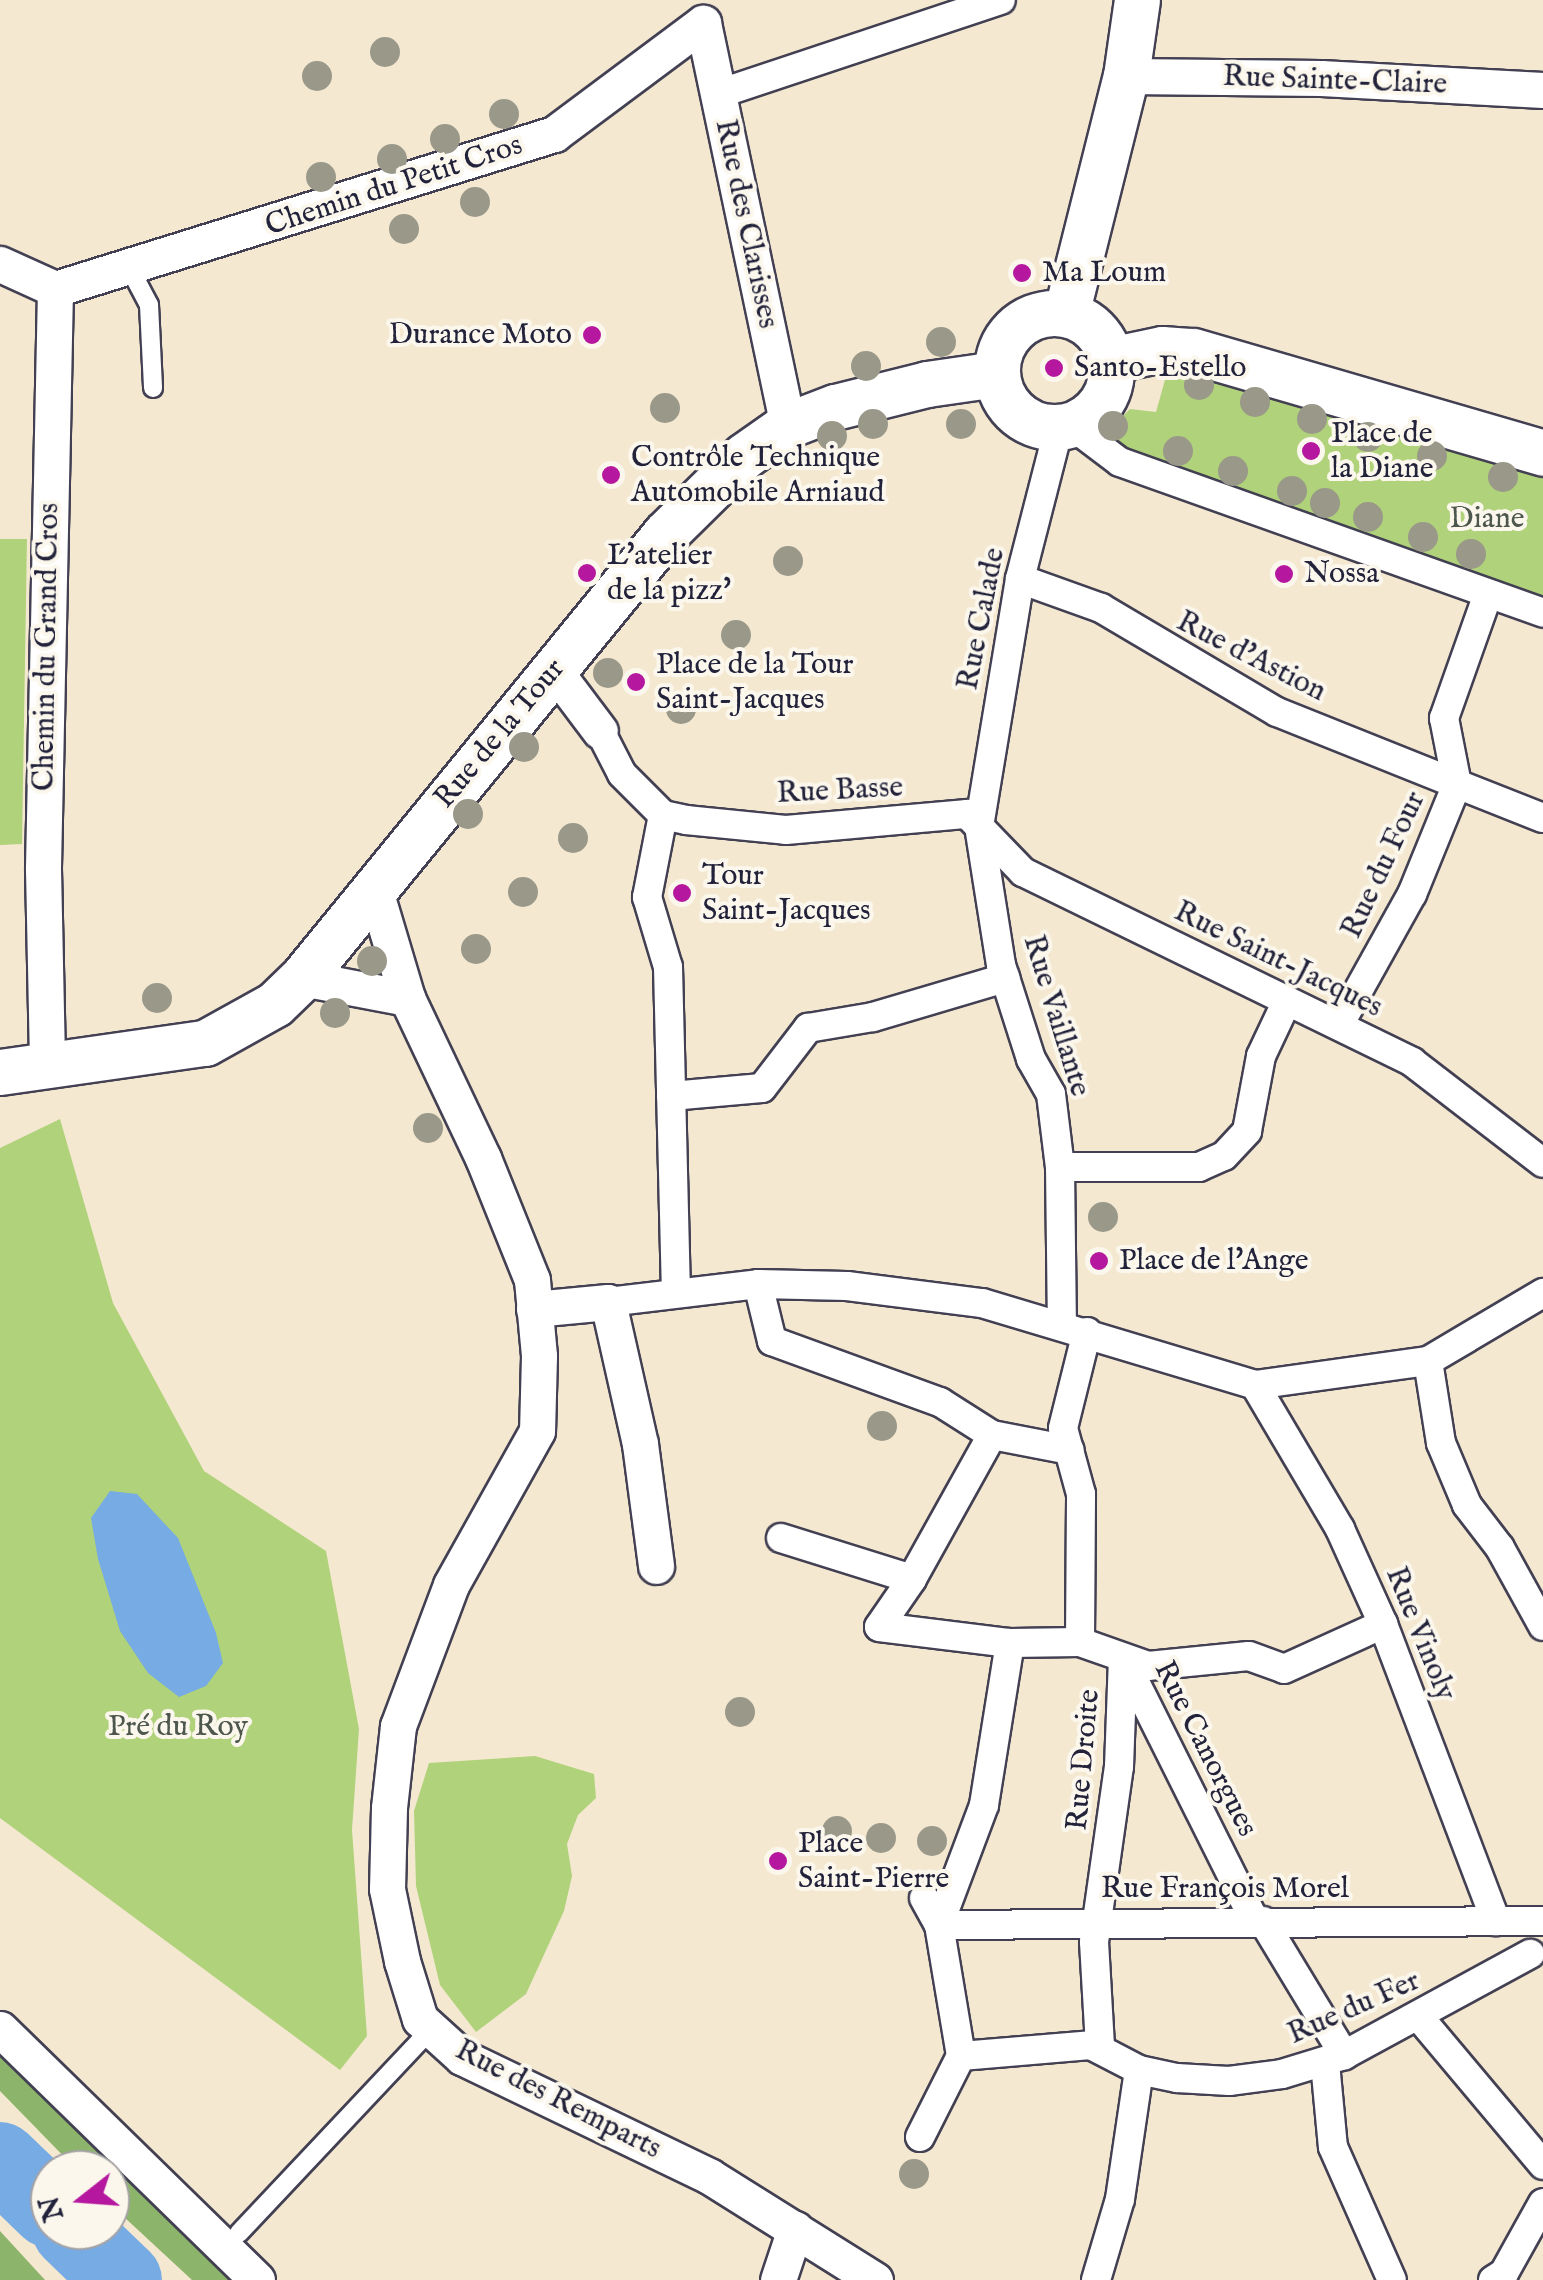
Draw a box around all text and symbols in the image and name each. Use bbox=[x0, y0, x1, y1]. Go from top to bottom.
street label: Rue Sainte-Claire bbox=[1222, 59, 1448, 103]
street label: Rue des Clarisses bbox=[706, 116, 786, 332]
street label: Chemin du Petit Cros bbox=[261, 128, 527, 244]
place label: Ma Loum bbox=[1042, 255, 1166, 291]
marker: Ma Loum bbox=[1011, 262, 1033, 284]
place label: Durance Moto bbox=[389, 317, 572, 353]
marker: Durance Moto bbox=[581, 324, 603, 346]
place label: Santo-Estello bbox=[1074, 350, 1246, 386]
marker: Santo-Estello bbox=[1043, 357, 1065, 379]
place label: Place de la Diane bbox=[1331, 416, 1434, 486]
place label: Contrôle Technique Automobile Arniaud bbox=[631, 440, 885, 510]
marker: Place de la Diane bbox=[1300, 440, 1322, 462]
marker: Contrôle Technique Automobile Arniaud bbox=[600, 464, 622, 486]
park label: Diane bbox=[1450, 501, 1524, 537]
street label: Chemin du Grand Cros bbox=[26, 503, 68, 791]
place label: L'atelier de la pizz' bbox=[607, 538, 731, 608]
street label: Rue Calade bbox=[951, 545, 1013, 693]
place label: Nossa bbox=[1304, 556, 1379, 592]
marker: L'atelier de la pizz' bbox=[576, 562, 598, 584]
marker: Nossa bbox=[1273, 563, 1295, 585]
street label: Rue d'Astion bbox=[1170, 604, 1332, 710]
place label: Place de la Tour Saint-Jacques bbox=[656, 647, 854, 718]
street label: Rue de la Tour bbox=[427, 652, 573, 816]
marker: Place de la Tour Saint-Jacques bbox=[625, 671, 647, 693]
street label: Rue Basse bbox=[776, 770, 904, 812]
street label: Rue du Four bbox=[1334, 786, 1434, 944]
place label: Tour Saint-Jacques bbox=[702, 858, 871, 928]
marker: Tour Saint-Jacques bbox=[671, 882, 693, 904]
street label: Rue Saint-Jacques bbox=[1168, 894, 1388, 1026]
street label: Rue Vaillante bbox=[1014, 931, 1098, 1101]
place label: Place de l'Ange bbox=[1119, 1243, 1309, 1279]
marker: Place de l'Ange bbox=[1088, 1250, 1110, 1272]
street label: Rue Vinoly bbox=[1377, 1562, 1463, 1706]
street label: Rue Canorgues bbox=[1145, 1655, 1265, 1843]
street label: Rue Droite bbox=[1060, 1688, 1108, 1832]
park label: Pré du Roy bbox=[108, 1709, 248, 1745]
place label: Place Saint-Pierre bbox=[798, 1826, 949, 1896]
marker: Place Saint-Pierre bbox=[767, 1850, 789, 1872]
street label: Rue François Morel bbox=[1101, 1871, 1349, 1907]
street label: Rue du Fer bbox=[1283, 1963, 1425, 2053]
street label: Rue des Remparts bbox=[449, 2033, 667, 2167]
north arrow bbox=[30, 2150, 130, 2250]
text: N bbox=[32, 2192, 73, 2225]

